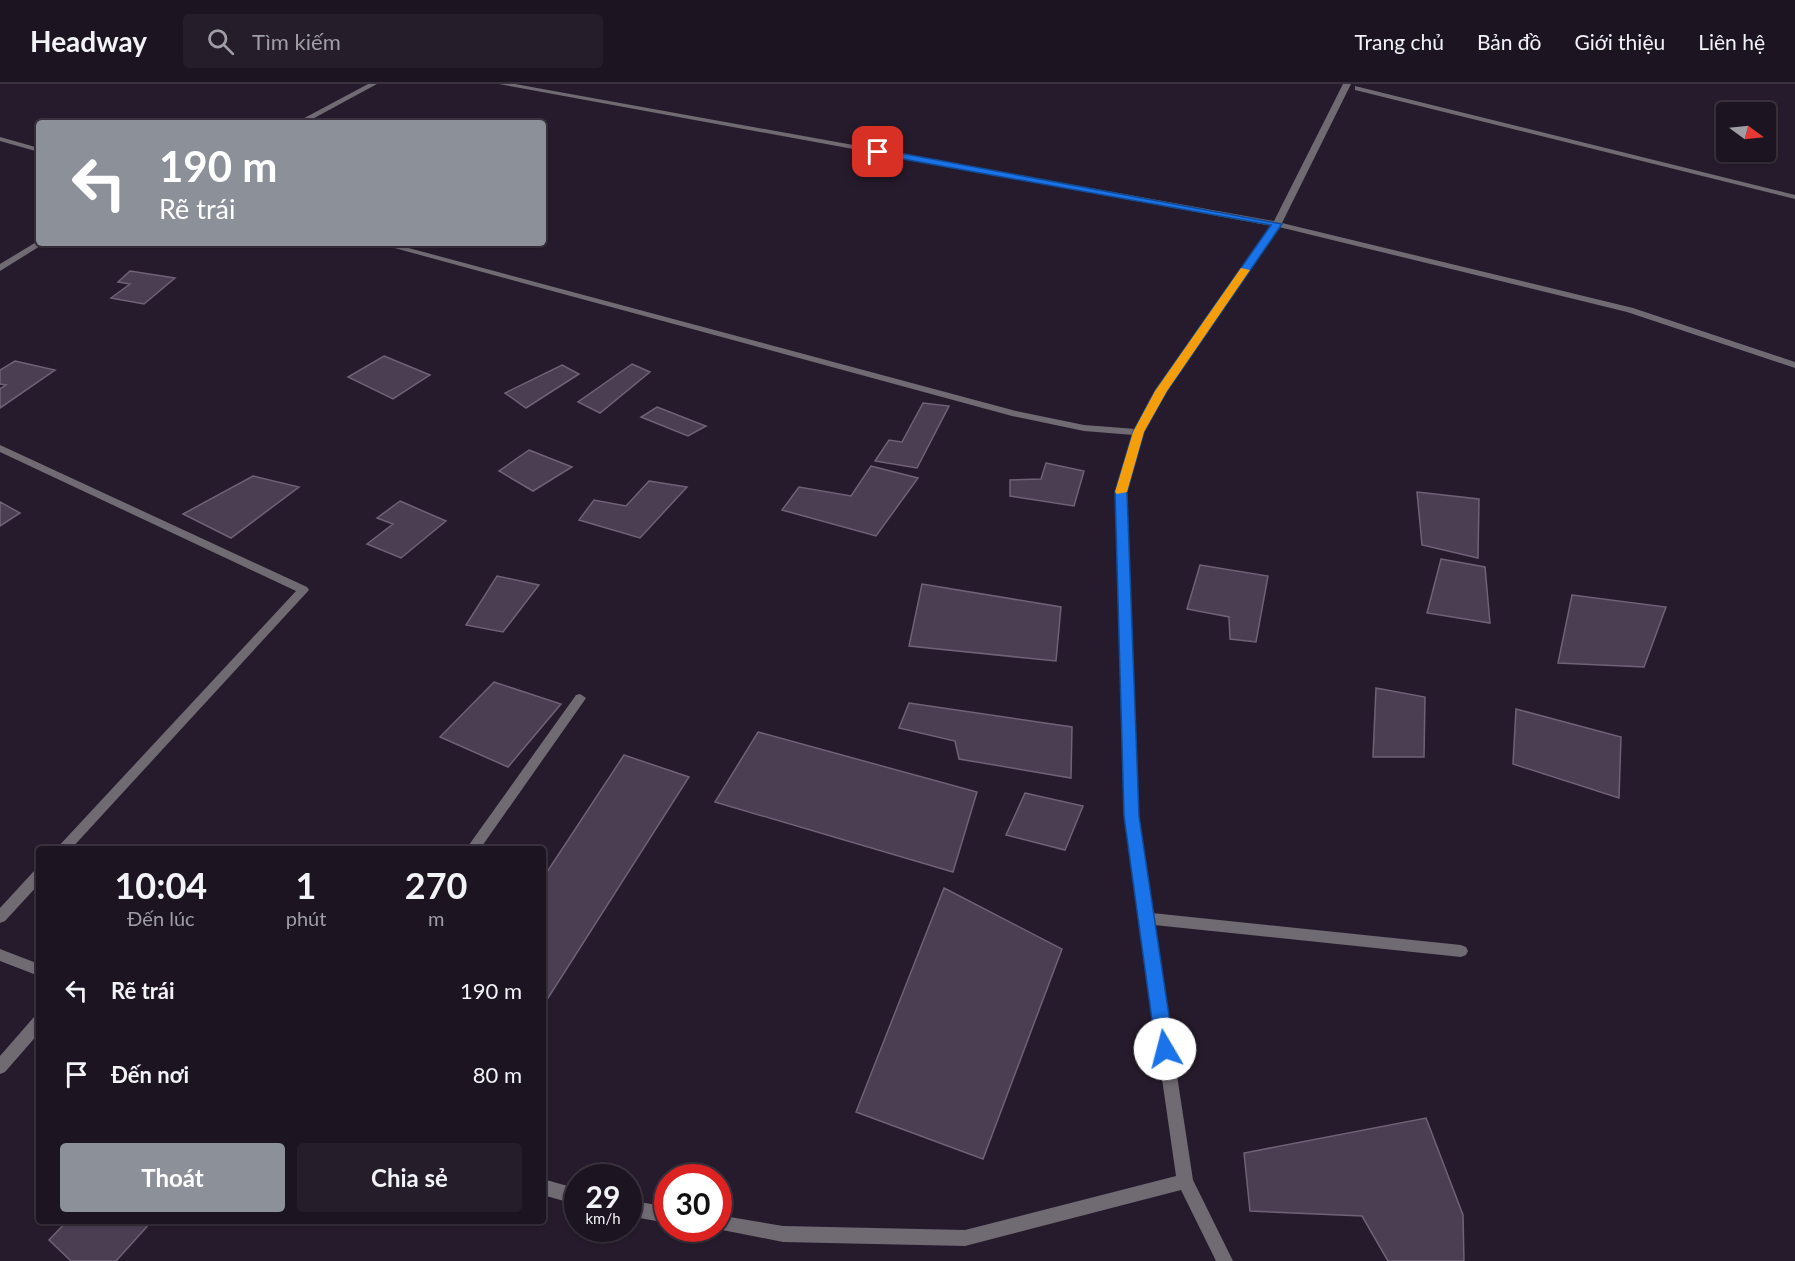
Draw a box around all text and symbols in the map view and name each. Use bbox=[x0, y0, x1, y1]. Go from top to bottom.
search box bbox=[183, 14, 603, 68]
text: Headway bbox=[30, 24, 147, 58]
icon: search bbox=[204, 25, 237, 58]
text: Tìm kiếm bbox=[252, 28, 341, 55]
text: Trang chủ bbox=[1354, 29, 1444, 54]
text: Bản đồ bbox=[1477, 29, 1542, 54]
text: Giới thiệu bbox=[1575, 29, 1665, 54]
text: Liên hệ bbox=[1698, 29, 1765, 54]
north arrow bbox=[1716, 102, 1776, 162]
map controls bbox=[1716, 102, 1776, 162]
pin bbox=[852, 126, 903, 177]
icon: arrive bbox=[861, 135, 894, 168]
text: 190 m bbox=[159, 141, 277, 191]
icon: left bbox=[60, 144, 138, 222]
text: Rẽ trái bbox=[159, 192, 235, 225]
text: 10:04 bbox=[114, 863, 207, 907]
text: 1 bbox=[296, 863, 317, 907]
text: 270 bbox=[405, 863, 468, 907]
text: Đến lúc bbox=[127, 906, 195, 930]
text: phút bbox=[286, 906, 326, 930]
text: m bbox=[428, 906, 444, 930]
icon: left bbox=[60, 974, 93, 1007]
text: Rẽ trái bbox=[111, 977, 175, 1004]
text: 190 m bbox=[460, 977, 522, 1004]
position arrow bbox=[1133, 1017, 1197, 1081]
icon: arrive bbox=[60, 1058, 93, 1091]
text: Đến nơi bbox=[111, 1061, 189, 1088]
text: 80 m bbox=[473, 1061, 522, 1088]
button: Thoát bbox=[60, 1143, 285, 1212]
button: Chia sẻ bbox=[297, 1143, 522, 1212]
speed limit sign: 30 bbox=[654, 1164, 732, 1242]
text: 29 bbox=[586, 1178, 620, 1214]
text: km/h bbox=[585, 1209, 621, 1227]

